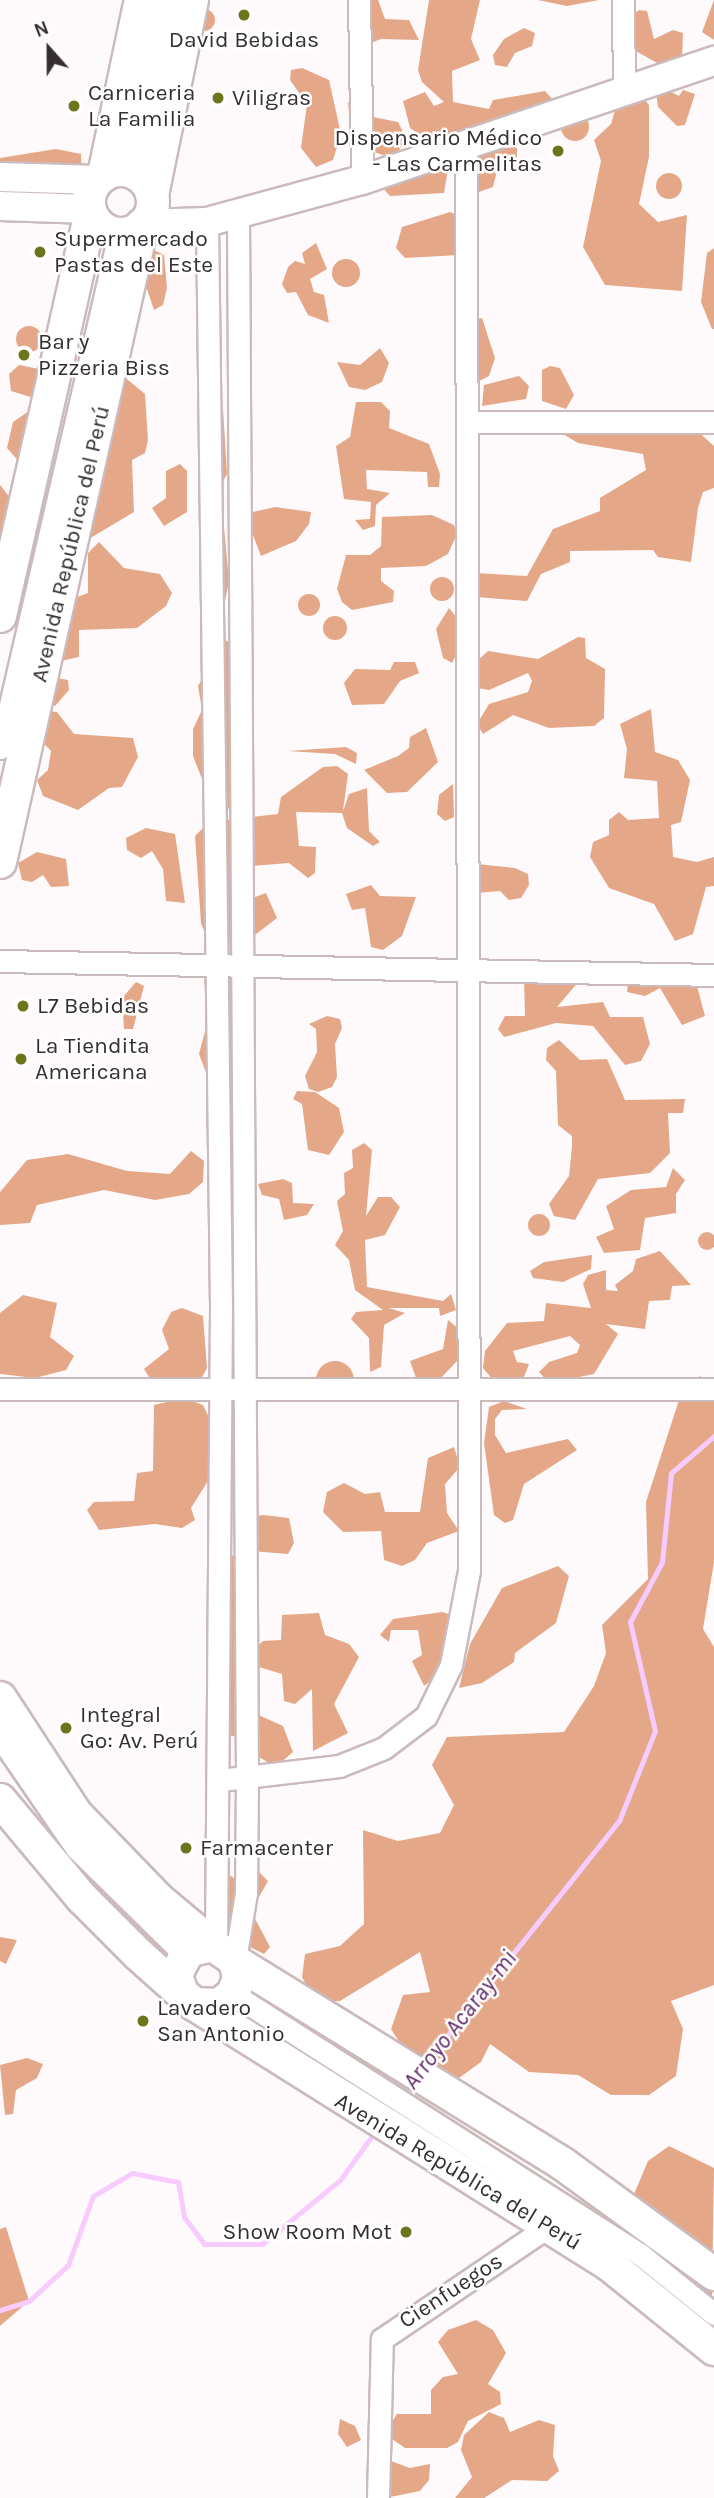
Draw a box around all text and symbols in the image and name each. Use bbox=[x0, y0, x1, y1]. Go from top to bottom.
marker: David Bebidas bbox=[236, 7, 252, 23]
north arrow bbox=[14, 14, 84, 84]
text: N bbox=[31, 17, 52, 42]
place label: David Bebidas bbox=[169, 26, 319, 54]
place label: Carniceria La Familia bbox=[88, 79, 195, 133]
place label: Viligras bbox=[232, 84, 311, 112]
marker: Viligras bbox=[210, 90, 226, 106]
marker: Carniceria La Familia bbox=[66, 98, 82, 114]
place label: Dispensario Médico - Las Carmelitas bbox=[335, 124, 542, 178]
marker: Dispensario Médico - Las Carmelitas bbox=[548, 141, 568, 161]
place label: Supermercado Pastas del Este bbox=[54, 225, 213, 279]
marker: Supermercado Pastas del Este bbox=[32, 244, 48, 260]
place label: Bar y Pizzeria Biss bbox=[38, 328, 170, 382]
marker: Bar y Pizzeria Biss bbox=[16, 347, 32, 363]
street label: Avenida República del Perú bbox=[26, 403, 116, 685]
place label: L7 Bebidas bbox=[37, 992, 149, 1020]
marker: L7 Bebidas bbox=[15, 998, 31, 1014]
place label: La Tiendita Americana bbox=[35, 1032, 150, 1086]
marker: La Tiendita Americana bbox=[13, 1051, 29, 1067]
place label: Integral Go: Av. Perú bbox=[80, 1701, 199, 1755]
marker: Integral Go: Av. Perú bbox=[58, 1720, 74, 1736]
place label: Farmacenter bbox=[200, 1834, 333, 1862]
marker: Farmacenter bbox=[178, 1840, 194, 1856]
water label: Arroyo Acaray-mi bbox=[397, 1945, 523, 2095]
place label: Lavadero San Antonio bbox=[157, 1994, 285, 2048]
marker: Lavadero San Antonio bbox=[135, 2013, 151, 2029]
street label: Avenida República del Perú bbox=[330, 2087, 586, 2257]
place label: Show Room Mot bbox=[223, 2218, 392, 2246]
marker: Show Room Mot bbox=[398, 2224, 414, 2240]
street label: Cienfuegos bbox=[394, 2247, 508, 2335]

